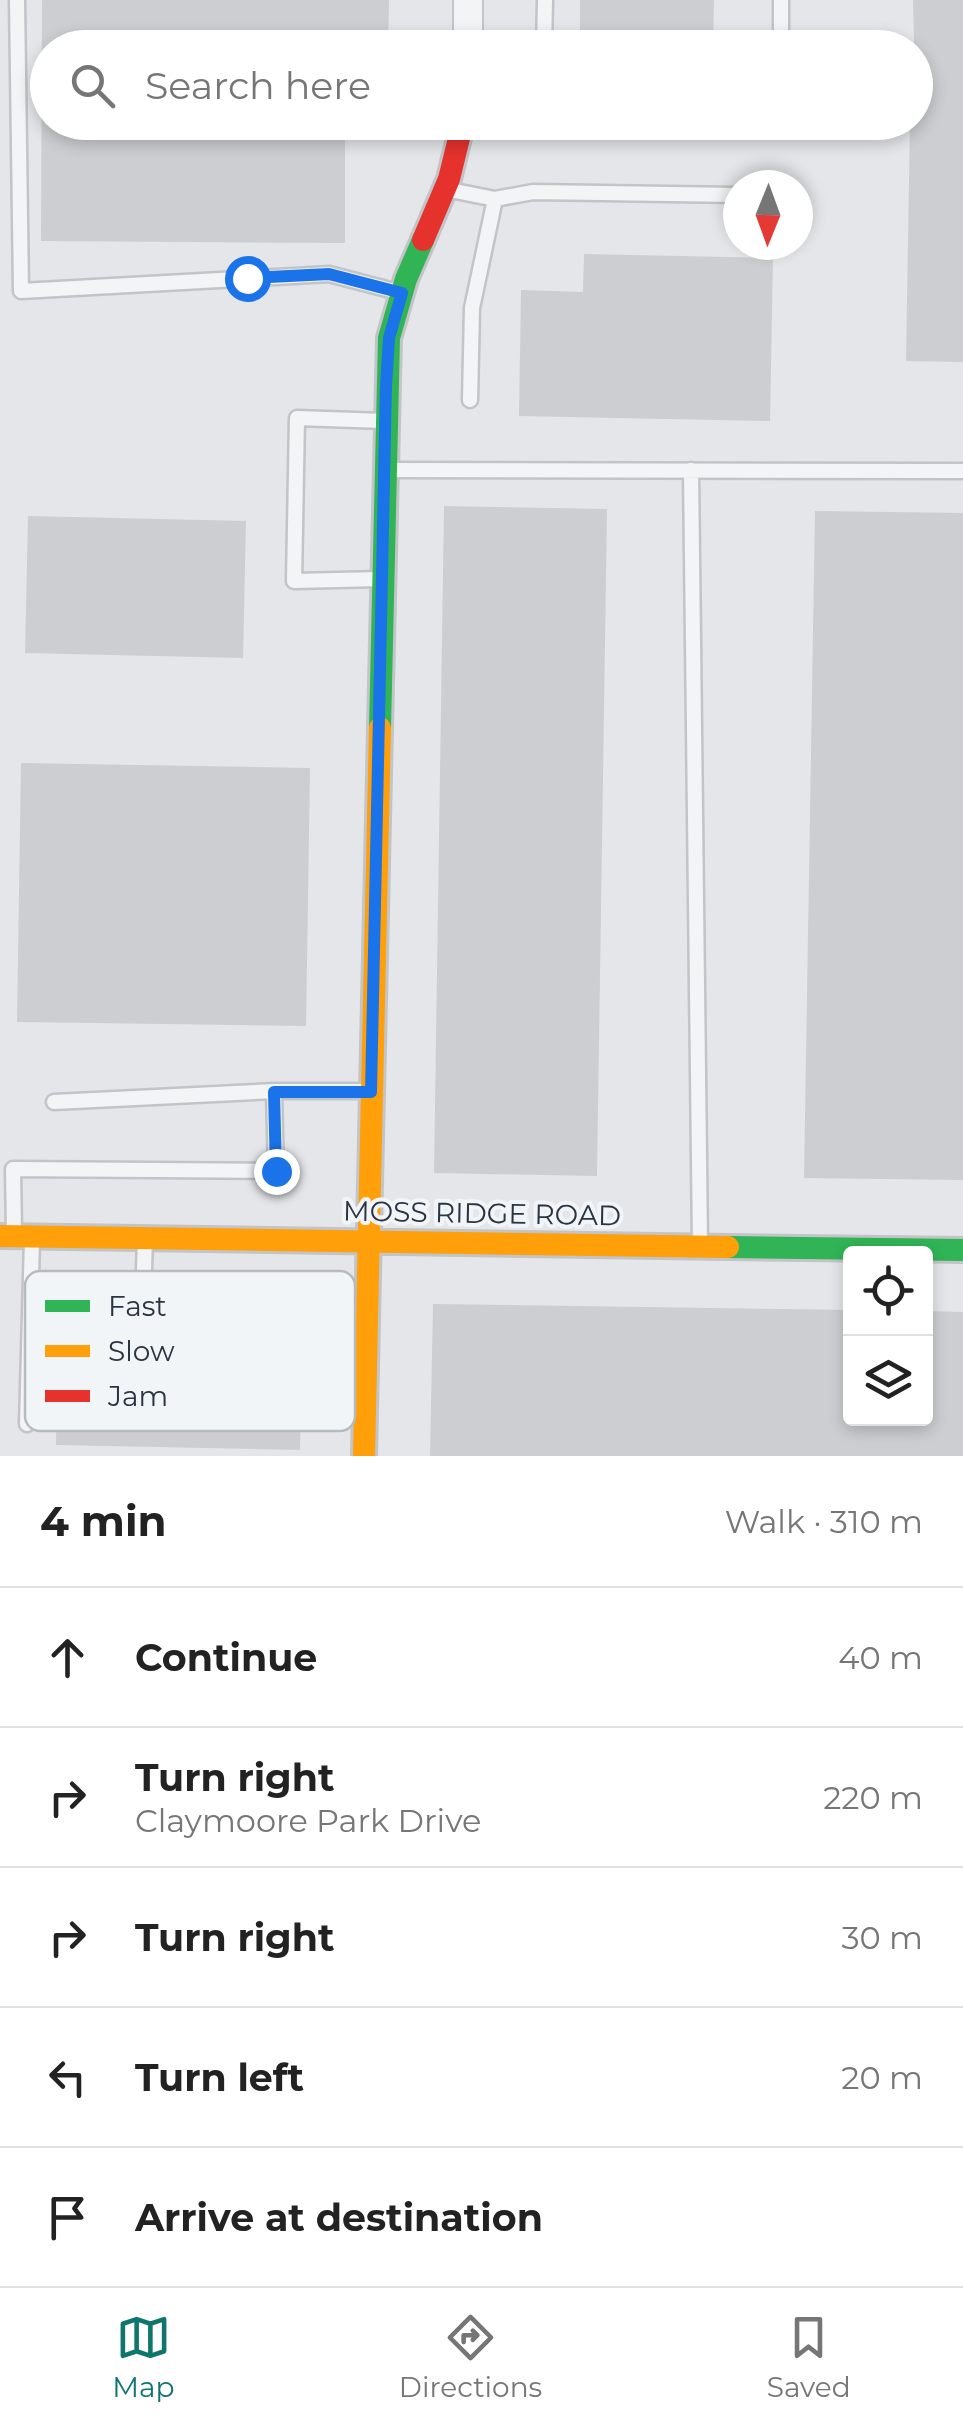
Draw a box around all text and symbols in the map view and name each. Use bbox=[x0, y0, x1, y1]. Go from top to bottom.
search box bbox=[30, 30, 933, 140]
icon: search bbox=[65, 58, 120, 113]
text: Search here bbox=[145, 62, 371, 109]
north arrow bbox=[723, 170, 813, 260]
route start bbox=[225, 256, 271, 302]
route end bbox=[254, 1149, 300, 1195]
street label: MOSS RIDGE ROAD bbox=[343, 1194, 621, 1232]
map controls bbox=[843, 1246, 933, 1426]
button: locate bbox=[843, 1246, 933, 1336]
legend bbox=[25, 1271, 355, 1431]
text: Fast bbox=[108, 1289, 167, 1323]
text: Slow bbox=[108, 1334, 175, 1368]
button: layers bbox=[843, 1336, 933, 1426]
text: Jam bbox=[107, 1379, 168, 1413]
text: 4 min bbox=[40, 1495, 167, 1547]
text: Walk · 310 m bbox=[725, 1502, 923, 1541]
icon: ahead bbox=[40, 1630, 95, 1685]
text: Continue bbox=[135, 1634, 317, 1681]
text: 40 m bbox=[838, 1638, 923, 1677]
text: Turn right bbox=[135, 1754, 334, 1801]
icon: right bbox=[40, 1770, 95, 1825]
text: 220 m bbox=[823, 1778, 923, 1817]
text: Claymoore Park Drive bbox=[135, 1801, 481, 1840]
icon: right bbox=[40, 1910, 95, 1965]
text: Turn right bbox=[135, 1914, 334, 1961]
text: 30 m bbox=[841, 1918, 923, 1957]
icon: left bbox=[40, 2050, 95, 2105]
text: Turn left bbox=[135, 2054, 304, 2101]
text: 20 m bbox=[841, 2058, 923, 2097]
icon: arrive bbox=[40, 2190, 95, 2245]
text: Arrive at destination bbox=[135, 2194, 543, 2241]
tab: Map bbox=[112, 2310, 174, 2404]
tab: Directions bbox=[399, 2310, 542, 2404]
tab: Saved bbox=[767, 2310, 851, 2404]

